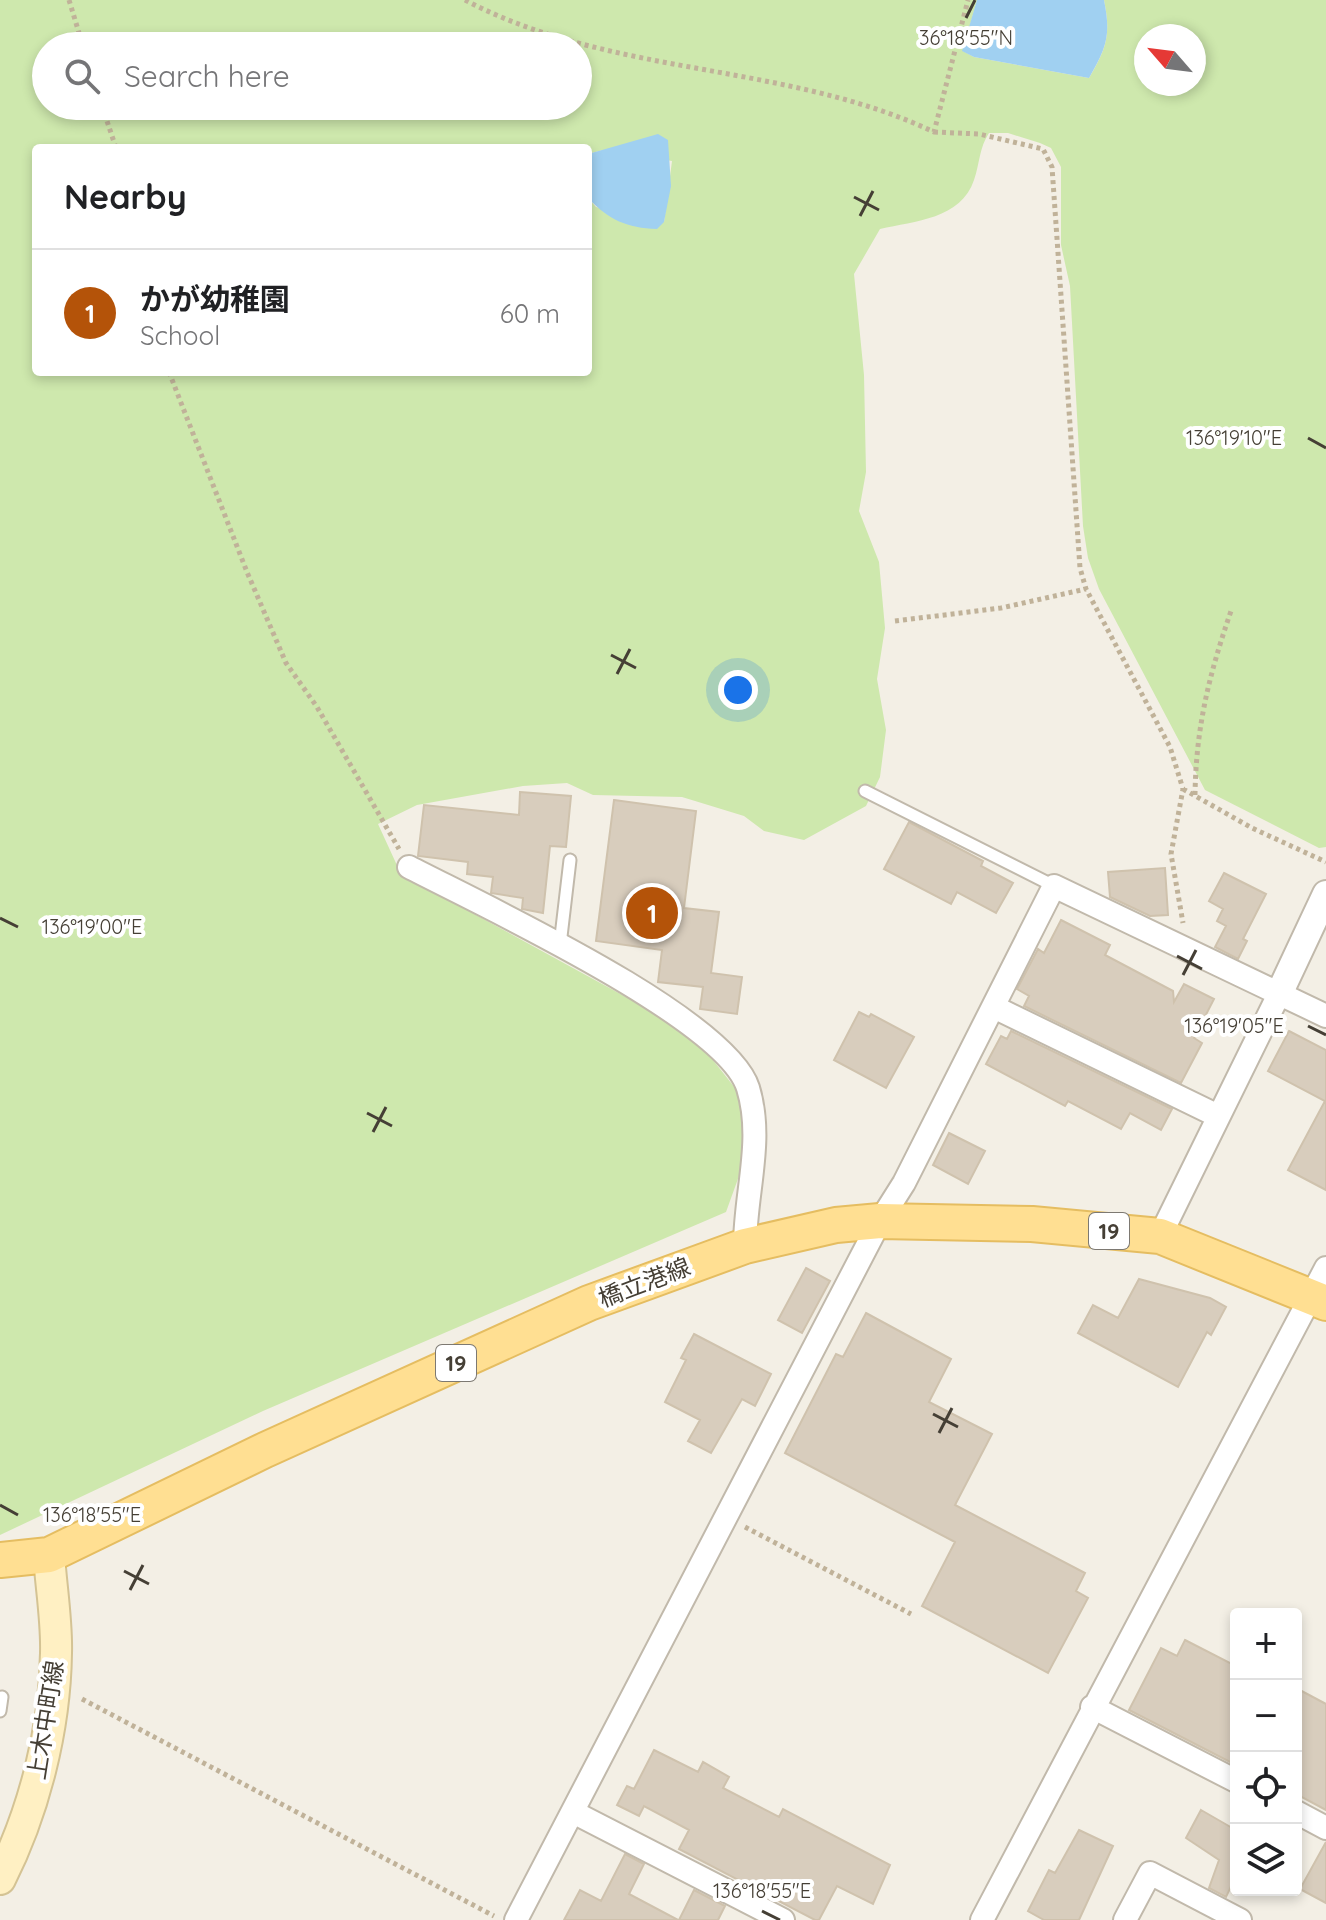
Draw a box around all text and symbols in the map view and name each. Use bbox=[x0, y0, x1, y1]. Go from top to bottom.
north arrow bbox=[1134, 24, 1206, 96]
text: 36°18'55"N bbox=[919, 25, 1013, 50]
search box bbox=[32, 32, 592, 120]
icon: search bbox=[60, 54, 104, 98]
text: Search here bbox=[124, 57, 290, 95]
text: Nearby bbox=[64, 175, 187, 218]
text: かが幼稚園 bbox=[140, 280, 290, 318]
text: 1 bbox=[85, 297, 95, 330]
text: 60 m bbox=[500, 297, 560, 330]
text: School bbox=[140, 319, 220, 352]
text: 136°19'10"E bbox=[1186, 425, 1282, 450]
your location bbox=[718, 670, 758, 710]
pin: 1 bbox=[626, 883, 678, 943]
text: 136°19'00"E bbox=[42, 914, 142, 939]
text: 136°19'05"E bbox=[1184, 1013, 1284, 1038]
road number: 19 bbox=[1089, 1213, 1129, 1249]
street label: 橋立港線 bbox=[594, 1251, 694, 1313]
road number: 19 bbox=[436, 1345, 476, 1381]
text: 136°18'55"E bbox=[43, 1502, 141, 1527]
map controls bbox=[1230, 1608, 1302, 1896]
button: + bbox=[1230, 1608, 1302, 1680]
street label: 上木中町線 bbox=[21, 1658, 69, 1782]
button: − bbox=[1230, 1680, 1302, 1752]
button: locate bbox=[1230, 1752, 1302, 1824]
button: layers bbox=[1230, 1824, 1302, 1896]
text: 136°18'55"E bbox=[713, 1878, 811, 1903]

